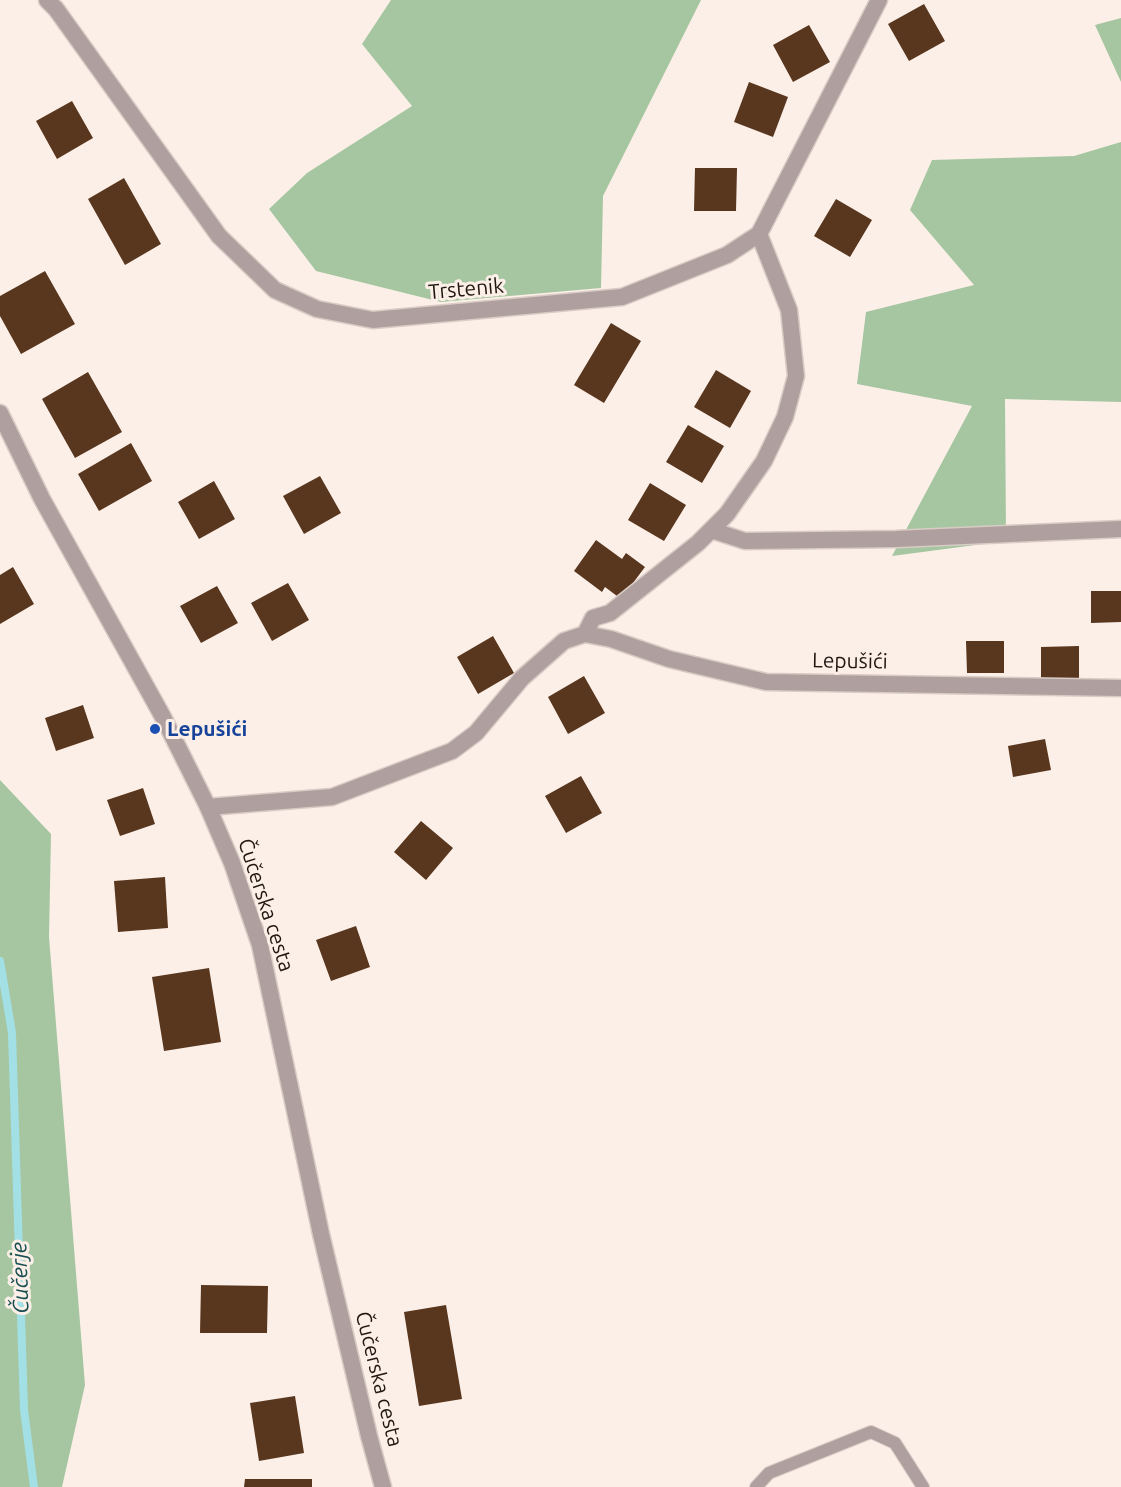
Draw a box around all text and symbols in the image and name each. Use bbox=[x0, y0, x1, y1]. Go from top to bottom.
street label: Trstenik bbox=[427, 273, 505, 305]
street label: Lepušići bbox=[812, 648, 888, 674]
place label: Lepušići bbox=[167, 716, 247, 742]
marker: Lepušići bbox=[148, 722, 162, 736]
street label: Čučerska cesta bbox=[233, 835, 299, 975]
water label: Čučerje bbox=[6, 1242, 34, 1314]
street label: Čučerska cesta bbox=[350, 1309, 408, 1449]

